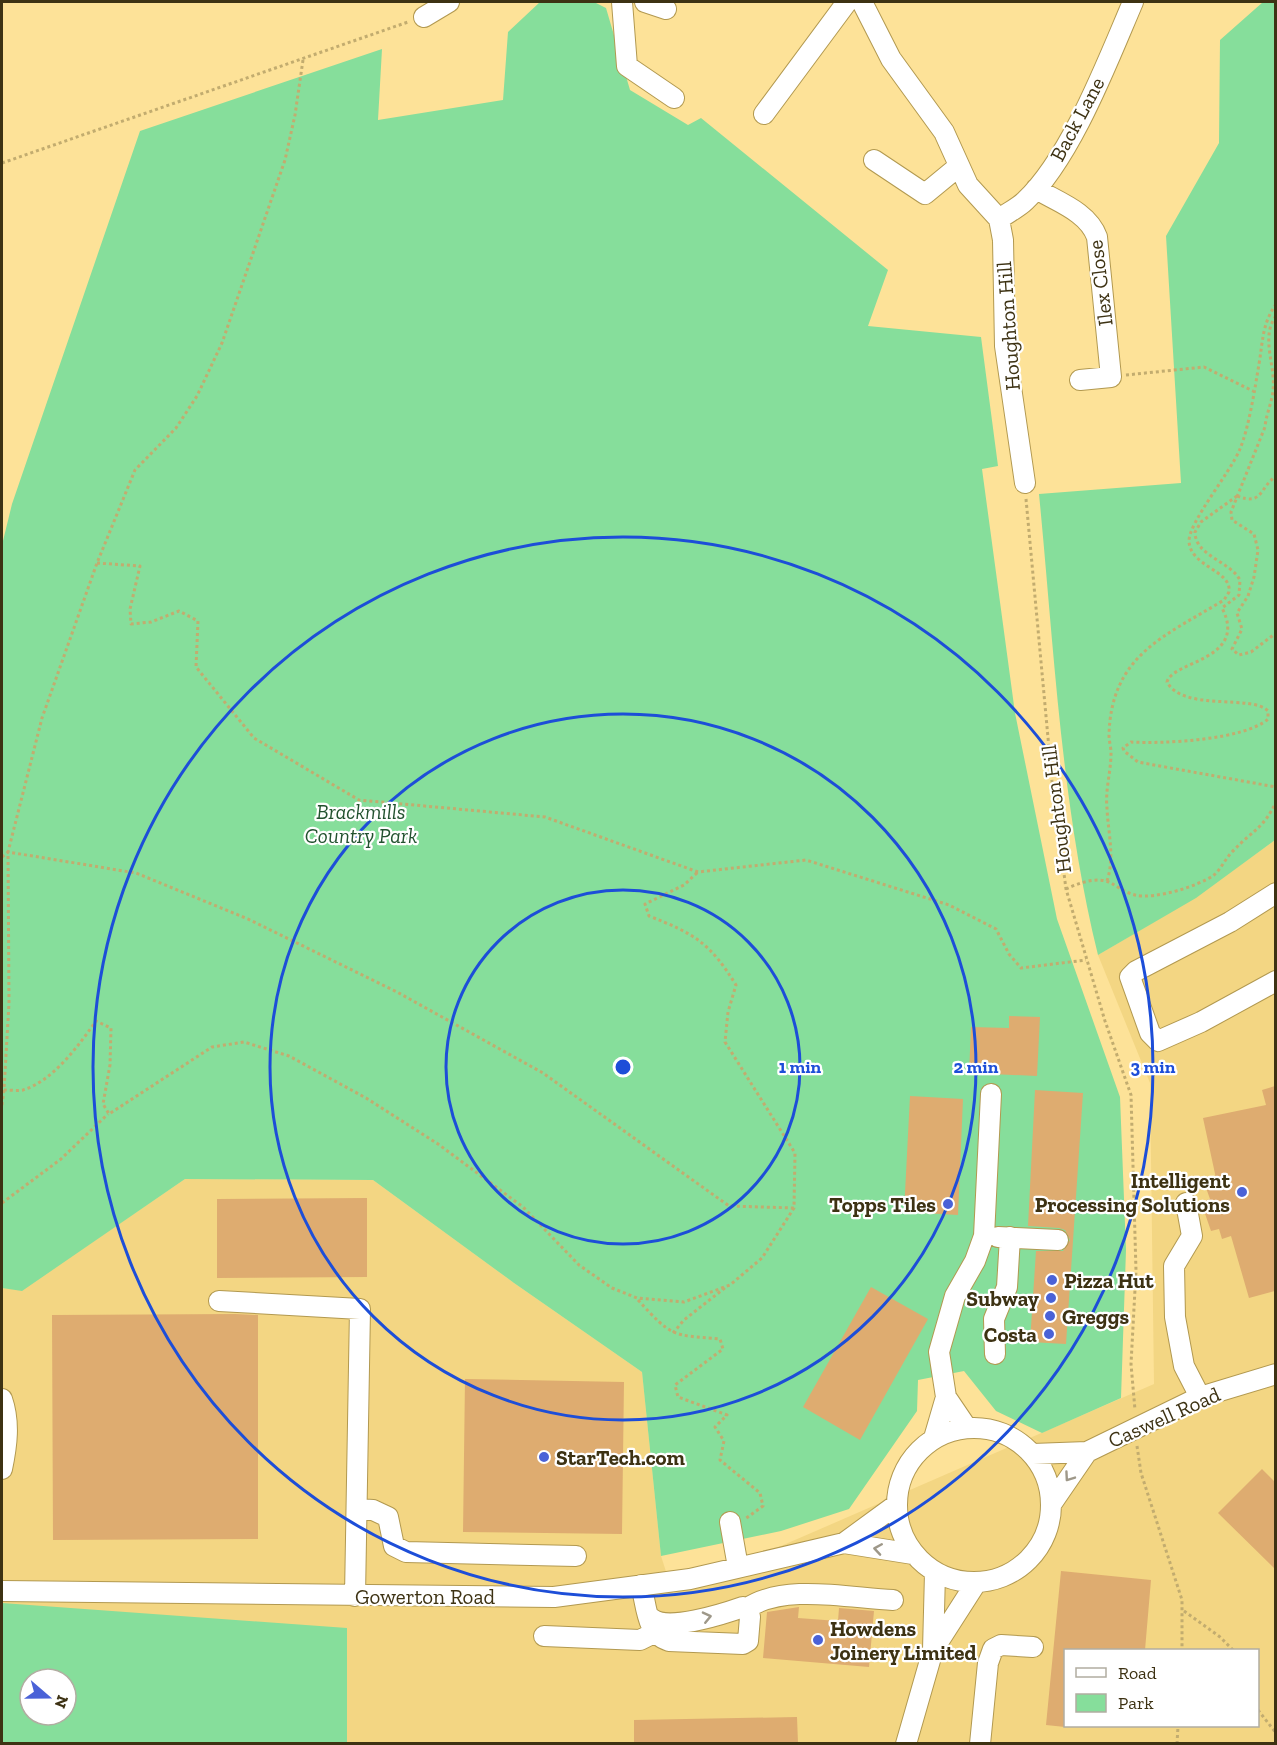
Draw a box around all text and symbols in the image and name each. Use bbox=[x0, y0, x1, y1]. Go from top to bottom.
street label: Back Lane bbox=[1044, 73, 1110, 165]
street label: Ilex Close bbox=[1082, 238, 1118, 327]
street label: Houghton Hill bbox=[991, 260, 1025, 391]
street label: Houghton Hill bbox=[1036, 743, 1076, 875]
park label: Brackmills Country Park bbox=[305, 799, 417, 848]
text: 1 min bbox=[779, 1056, 822, 1078]
text: 2 min bbox=[954, 1056, 999, 1078]
text: 3 min bbox=[1131, 1056, 1176, 1078]
centre of rings bbox=[613, 1057, 633, 1077]
place label: Intelligent Processing Solutions bbox=[1035, 1168, 1231, 1217]
marker: Intelligent Processing Solutions bbox=[1235, 1185, 1249, 1199]
place label: Topps Tiles bbox=[829, 1192, 936, 1217]
marker: Topps Tiles bbox=[941, 1197, 955, 1211]
place label: Pizza Hut bbox=[1064, 1268, 1154, 1293]
marker: Pizza Hut bbox=[1045, 1273, 1059, 1287]
place label: Subway bbox=[966, 1286, 1039, 1311]
marker: Subway bbox=[1044, 1291, 1058, 1305]
place label: Greggs bbox=[1062, 1304, 1130, 1329]
marker: Greggs bbox=[1043, 1309, 1057, 1323]
place label: Costa bbox=[984, 1322, 1037, 1347]
marker: Costa bbox=[1042, 1327, 1056, 1341]
street label: Caswell Road bbox=[1104, 1381, 1224, 1453]
place label: StarTech.com bbox=[556, 1445, 686, 1470]
marker: StarTech.com bbox=[537, 1450, 551, 1464]
one-way arrow bbox=[1065, 1471, 1076, 1482]
one-way arrow bbox=[874, 1543, 883, 1555]
street label: Gowerton Road bbox=[355, 1584, 496, 1609]
one-way arrow bbox=[701, 1611, 711, 1624]
place label: Howdens Joinery Limited bbox=[830, 1616, 976, 1665]
marker: Howdens Joinery Limited bbox=[811, 1633, 825, 1647]
legend bbox=[1064, 1649, 1259, 1727]
text: Road bbox=[1118, 1662, 1157, 1684]
north arrow bbox=[18, 1667, 78, 1727]
text: Park bbox=[1118, 1692, 1154, 1714]
text: N bbox=[51, 1693, 73, 1711]

